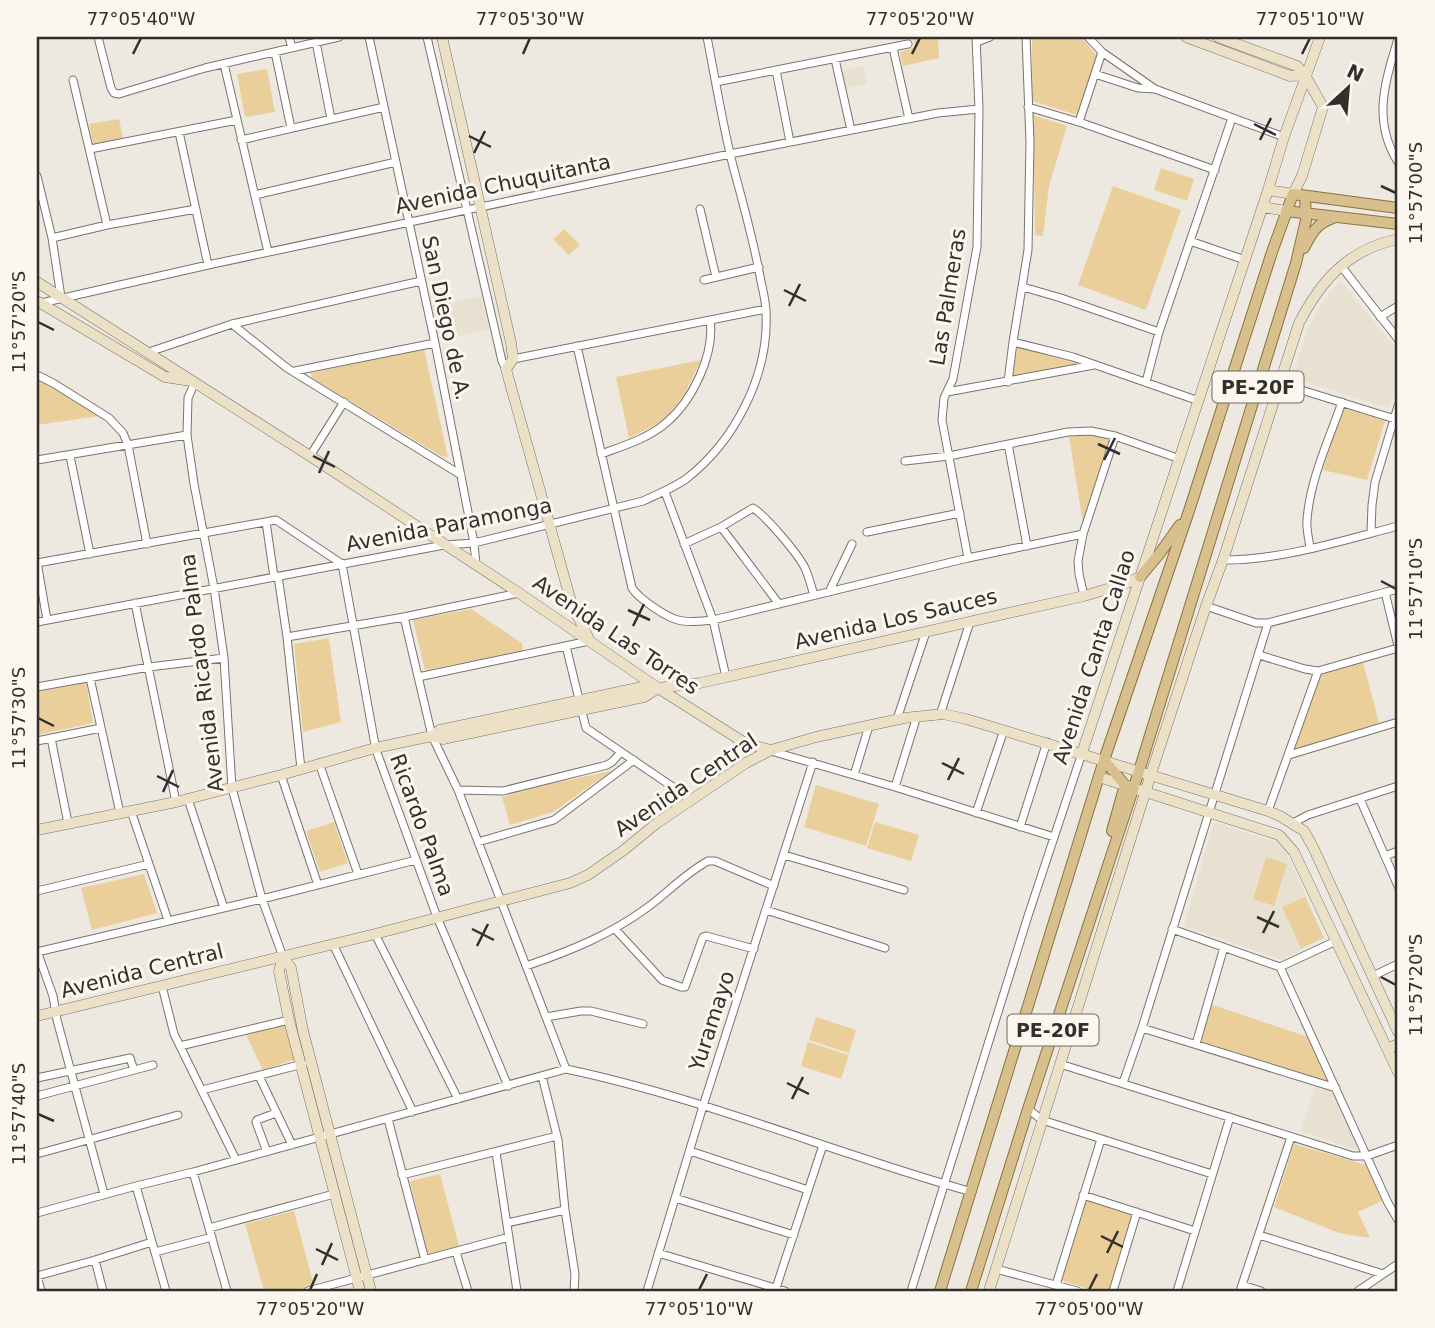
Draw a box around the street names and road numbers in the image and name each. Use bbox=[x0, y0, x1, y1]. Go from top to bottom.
street label: Avenida Chuquitanta bbox=[393, 149, 613, 219]
street label: Las Palmeras bbox=[925, 227, 971, 367]
street label: San Diego de A. bbox=[417, 234, 475, 402]
road number: PE-20F bbox=[1212, 372, 1304, 402]
street label: Avenida Paramonga bbox=[344, 493, 554, 557]
street label: Avenida Canta Callao bbox=[1048, 547, 1140, 767]
street label: Avenida Ricardo Palma bbox=[175, 552, 229, 794]
street label: Avenida Las Torres bbox=[528, 571, 704, 699]
street label: Avenida Los Sauces bbox=[792, 584, 1000, 654]
street label: Avenida Central bbox=[610, 728, 762, 842]
street label: Ricardo Palma bbox=[385, 751, 459, 899]
street label: Avenida Central bbox=[58, 939, 226, 1003]
street label: Yuramayo bbox=[684, 968, 739, 1075]
road number: PE-20F bbox=[1007, 1014, 1098, 1046]

